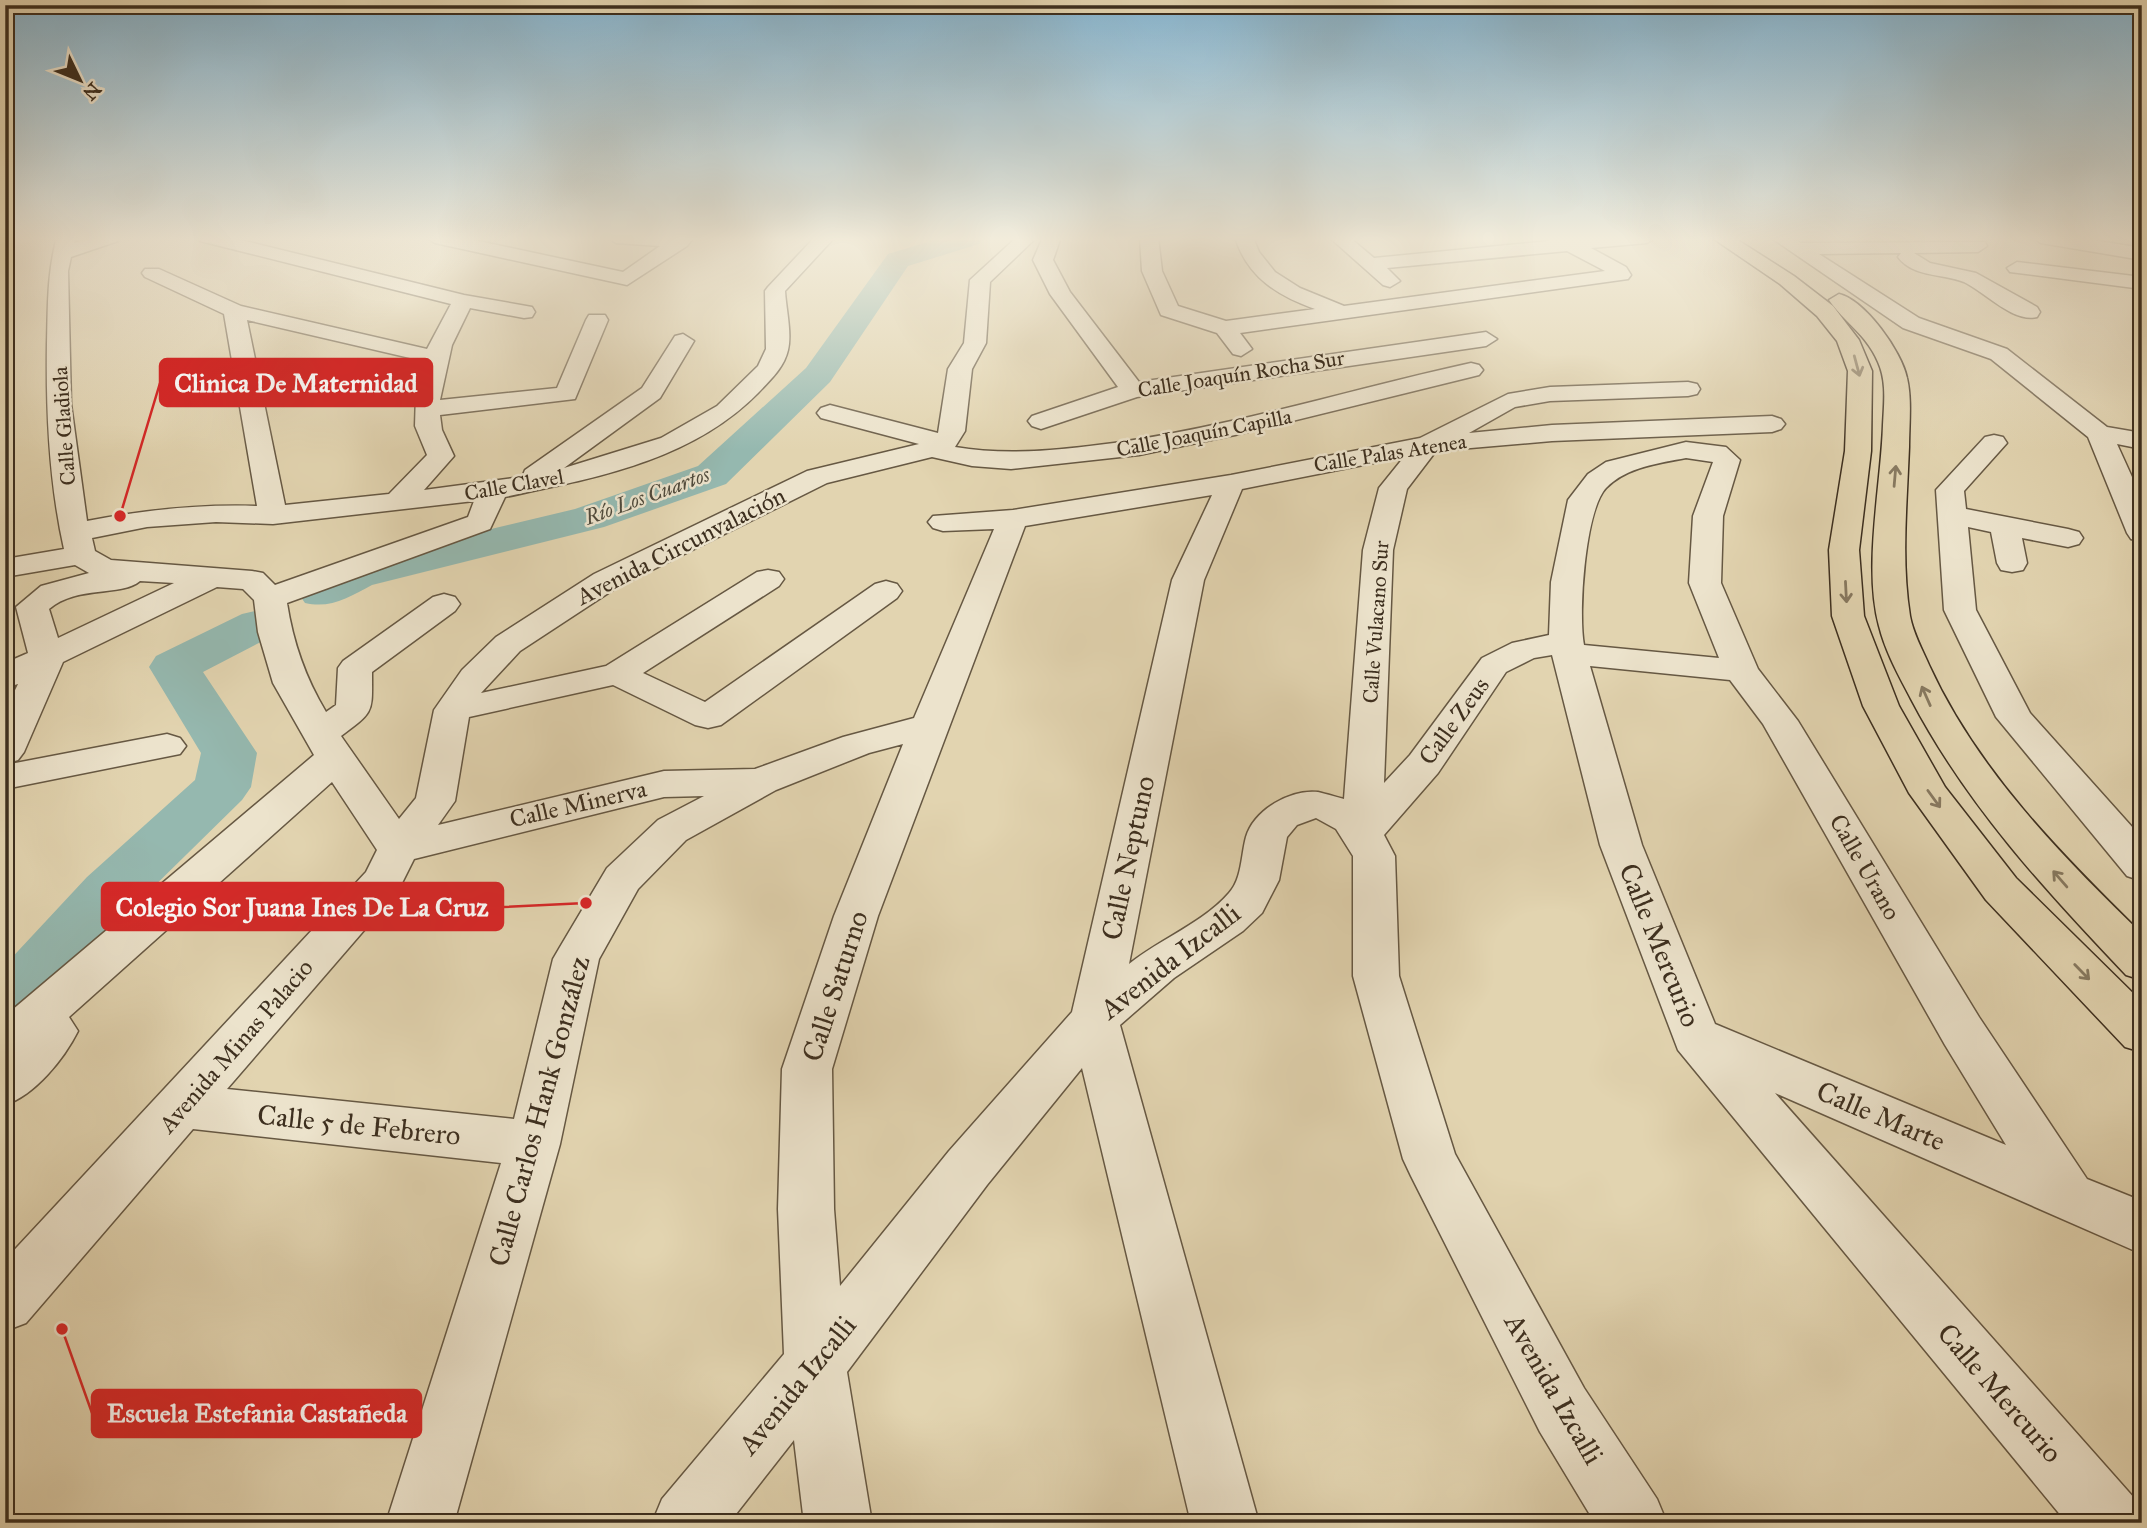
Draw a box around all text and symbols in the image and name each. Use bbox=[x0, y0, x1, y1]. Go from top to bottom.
north arrow bbox=[46, 46, 116, 116]
text: N bbox=[78, 78, 106, 105]
street label: Calle Joaquín Rocha Sur bbox=[1136, 345, 1346, 403]
one-way arrow bbox=[1851, 354, 1864, 377]
callout: Clinica De Maternidad bbox=[160, 359, 432, 406]
street label: Calle Gladiola bbox=[47, 366, 81, 486]
text: Clinica De Maternidad bbox=[174, 367, 419, 399]
street label: Calle Joaquín Capilla bbox=[1114, 403, 1294, 463]
street label: Calle Palas Atenea bbox=[1312, 428, 1468, 478]
water label: Río Los Cuartos bbox=[580, 461, 714, 531]
street label: Calle Clavel bbox=[462, 463, 566, 507]
one-way arrow bbox=[1889, 465, 1902, 488]
street label: Avenida Circunvalación bbox=[571, 480, 791, 612]
street label: Calle Vulacano Sur bbox=[1357, 540, 1395, 704]
one-way arrow bbox=[1840, 580, 1853, 603]
street label: Calle Zeus bbox=[1412, 671, 1496, 771]
one-way arrow bbox=[1919, 686, 1932, 707]
street label: Calle Minerva bbox=[507, 773, 650, 834]
street label: Calle Neptuno bbox=[1094, 773, 1162, 943]
one-way arrow bbox=[1927, 789, 1941, 808]
street label: Calle Urano bbox=[1823, 809, 1907, 925]
street label: Calle Mercurio bbox=[1611, 858, 1709, 1032]
one-way arrow bbox=[2052, 870, 2068, 888]
callout: Colegio Sor Juana Ines De La Cruz bbox=[102, 883, 503, 930]
text: Colegio Sor Juana Ines De La Cruz bbox=[115, 891, 489, 924]
street label: Avenida Izcalli bbox=[1092, 895, 1247, 1027]
street label: Calle Saturno bbox=[794, 906, 876, 1066]
street label: Calle Carlos Hank González bbox=[481, 952, 597, 1270]
street label: Avenida Minas Palacio bbox=[152, 953, 320, 1140]
one-way arrow bbox=[2073, 963, 2090, 980]
street label: Calle Marte bbox=[1811, 1073, 1951, 1159]
street label: Calle 5 de Febrero bbox=[256, 1097, 462, 1153]
street label: Avenida Izcalli bbox=[1496, 1306, 1611, 1471]
street label: Avenida Izcalli bbox=[730, 1308, 864, 1462]
street label: Calle Mercurio bbox=[1930, 1316, 2070, 1470]
callout: Escuela Estefania Castañeda bbox=[92, 1390, 421, 1437]
text: Escuela Estefania Castañeda bbox=[107, 1397, 408, 1429]

